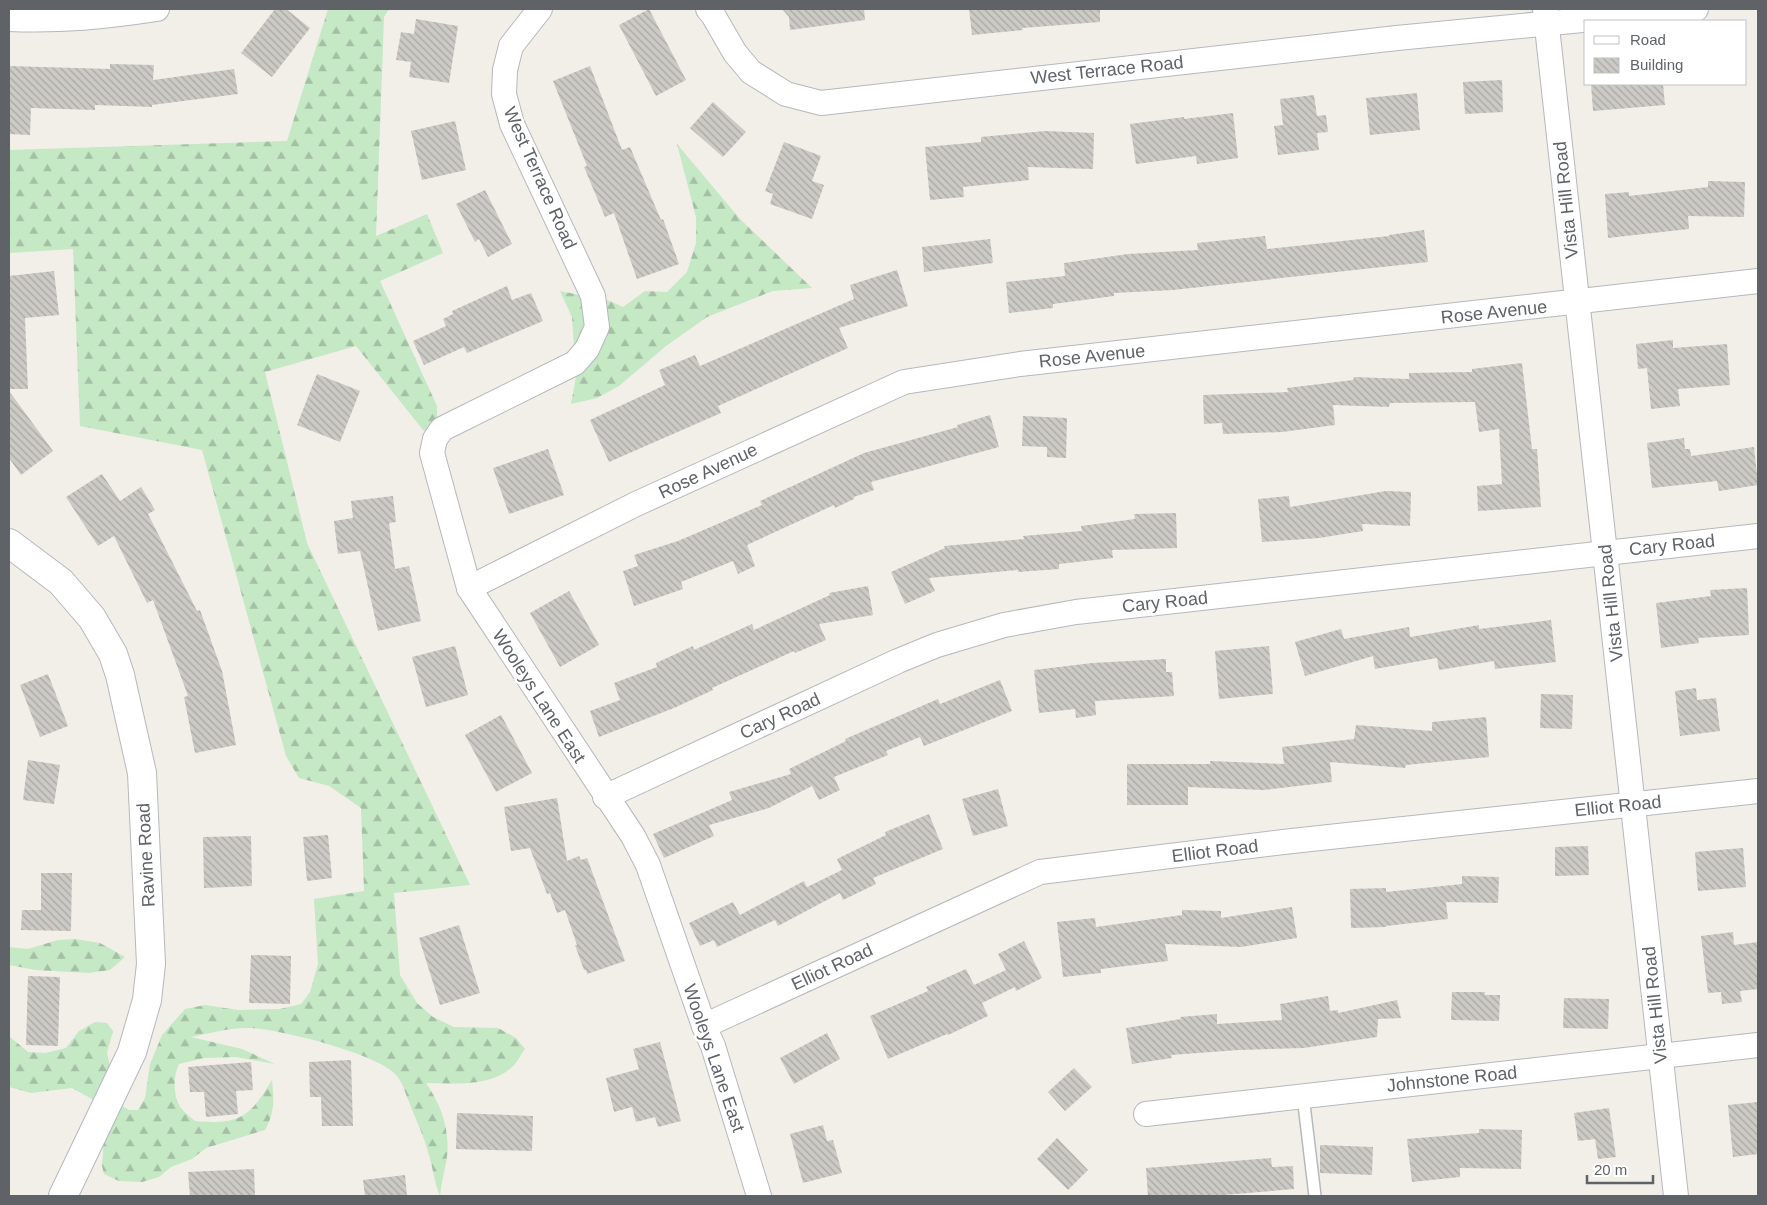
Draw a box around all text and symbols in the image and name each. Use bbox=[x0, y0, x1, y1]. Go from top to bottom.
legend bbox=[1584, 20, 1747, 85]
text: Road bbox=[1630, 31, 1666, 48]
street label: West Terrace Road bbox=[1030, 52, 1184, 88]
text: Building bbox=[1630, 56, 1683, 73]
street label: West Terrace Road bbox=[500, 104, 580, 252]
street label: Vista Hill Road bbox=[1550, 140, 1582, 260]
street label: Rose Avenue bbox=[1440, 296, 1548, 328]
street label: Rose Avenue bbox=[1038, 340, 1146, 372]
street label: Rose Avenue bbox=[655, 439, 761, 503]
street label: Cary Road bbox=[1628, 531, 1716, 559]
street label: Vista Hill Road bbox=[1595, 543, 1627, 663]
street label: Cary Road bbox=[1121, 588, 1209, 616]
street label: Wooleys Lane East bbox=[488, 626, 590, 766]
street label: Cary Road bbox=[737, 689, 823, 743]
street label: Elliot Road bbox=[1574, 792, 1662, 820]
street label: Ravine Road bbox=[133, 803, 159, 907]
street label: Elliot Road bbox=[1171, 836, 1259, 866]
street label: Elliot Road bbox=[788, 940, 876, 994]
street label: Vista Hill Road bbox=[1639, 945, 1671, 1065]
street label: Wooleys Lane East bbox=[679, 982, 749, 1134]
street label: Johnstone Road bbox=[1386, 1062, 1518, 1096]
scale bar bbox=[1587, 1152, 1653, 1184]
text: 20 m bbox=[1594, 1161, 1627, 1178]

